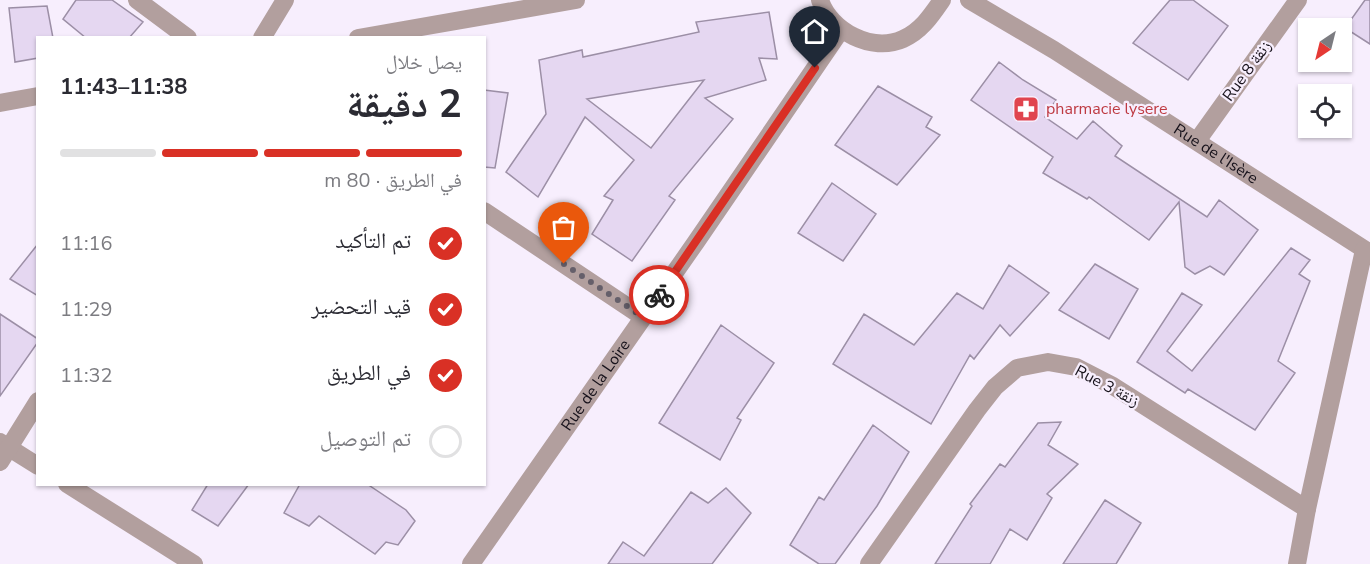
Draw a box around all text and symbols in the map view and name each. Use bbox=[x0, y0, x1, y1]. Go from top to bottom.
pin bbox=[789, 6, 840, 68]
icon: home bbox=[798, 15, 831, 48]
north arrow bbox=[1298, 18, 1352, 72]
map controls bbox=[1298, 18, 1352, 138]
street label: Rue 8 زنقة bbox=[1218, 36, 1276, 106]
text: يصل خلال bbox=[386, 49, 462, 76]
text: 11:38–11:43 bbox=[60, 72, 188, 102]
text: 2 دقيقة bbox=[346, 78, 462, 131]
button: locate bbox=[1298, 84, 1352, 138]
pharmacy icon: pharmacie lysere bbox=[1011, 94, 1041, 124]
place label: pharmacie lysere bbox=[1046, 98, 1168, 120]
street label: Rue de l'Isère bbox=[1169, 119, 1262, 189]
text: في الطريق · 80 m bbox=[324, 167, 462, 194]
pin bbox=[538, 202, 589, 264]
icon: bag bbox=[547, 211, 580, 244]
text: تم التأكيد bbox=[335, 226, 411, 256]
icon: check bbox=[429, 227, 462, 260]
text: 11:16 bbox=[60, 230, 113, 257]
courier bbox=[629, 265, 689, 325]
icon: bike bbox=[643, 279, 676, 312]
text: قيد التحضير bbox=[311, 292, 411, 322]
icon: check bbox=[429, 293, 462, 326]
text: 11:29 bbox=[60, 296, 113, 323]
street label: Rue de la Loire bbox=[556, 335, 636, 435]
text: في الطريق bbox=[327, 358, 411, 388]
icon: check bbox=[429, 359, 462, 392]
street label: Rue 3 زنقة bbox=[1071, 360, 1143, 412]
text: 11:32 bbox=[60, 362, 113, 389]
text: تم التوصيل bbox=[320, 424, 411, 454]

